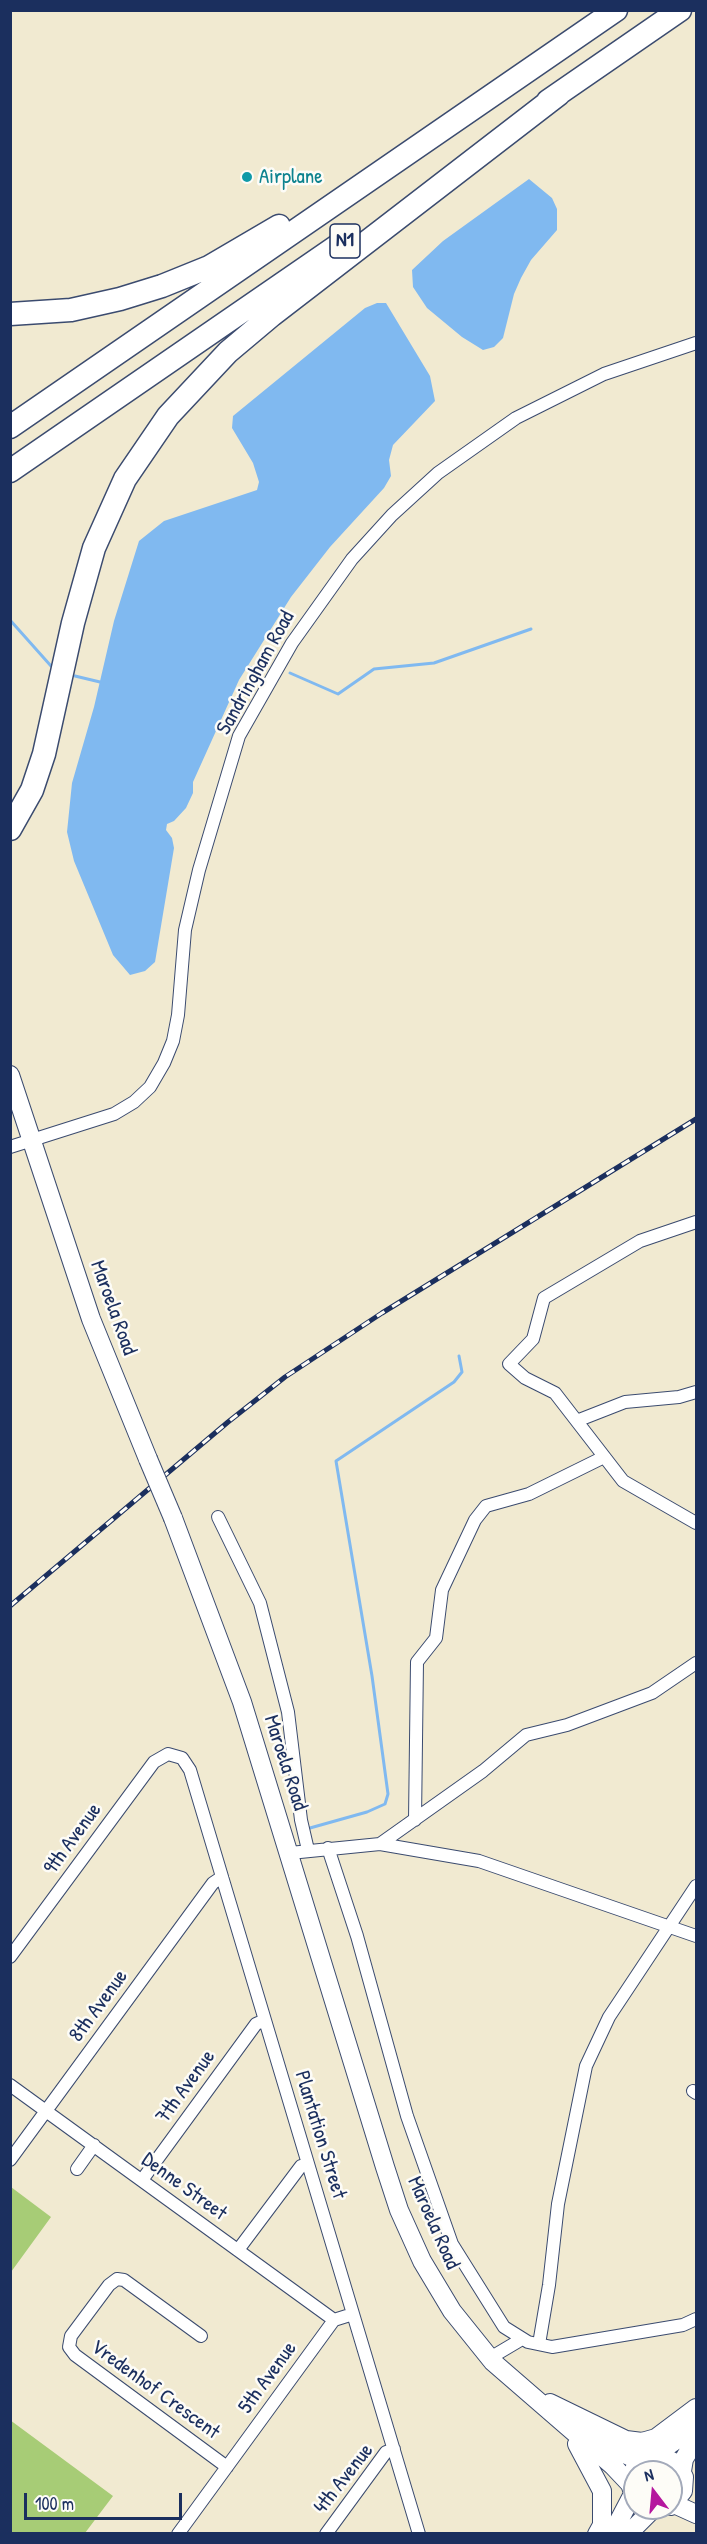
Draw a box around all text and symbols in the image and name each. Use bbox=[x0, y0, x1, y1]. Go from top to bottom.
place label: Airplane bbox=[259, 164, 323, 190]
marker: Airplane bbox=[240, 170, 254, 184]
road number: N1 bbox=[330, 224, 360, 258]
street label: Sandringham Road bbox=[212, 607, 300, 739]
street label: Maroela Road bbox=[84, 1257, 142, 1359]
street label: Maroela Road bbox=[258, 1712, 312, 1814]
street label: 9th Avenue bbox=[39, 1798, 107, 1880]
street label: 8th Avenue bbox=[64, 1965, 134, 2047]
street label: 7th Avenue bbox=[151, 2045, 221, 2129]
street label: Plantation Street bbox=[289, 2068, 351, 2202]
street label: Denne Street bbox=[136, 2148, 232, 2226]
street label: Maroela Road bbox=[401, 2173, 465, 2273]
street label: Vredenhof Crescent bbox=[86, 2335, 224, 2445]
street label: 5th Avenue bbox=[233, 2337, 303, 2419]
street label: 4th Avenue bbox=[309, 2439, 379, 2519]
north arrow bbox=[623, 2460, 683, 2520]
text: N bbox=[641, 2463, 656, 2486]
scale bar bbox=[27, 2481, 184, 2519]
text: 100 m bbox=[35, 2491, 74, 2516]

